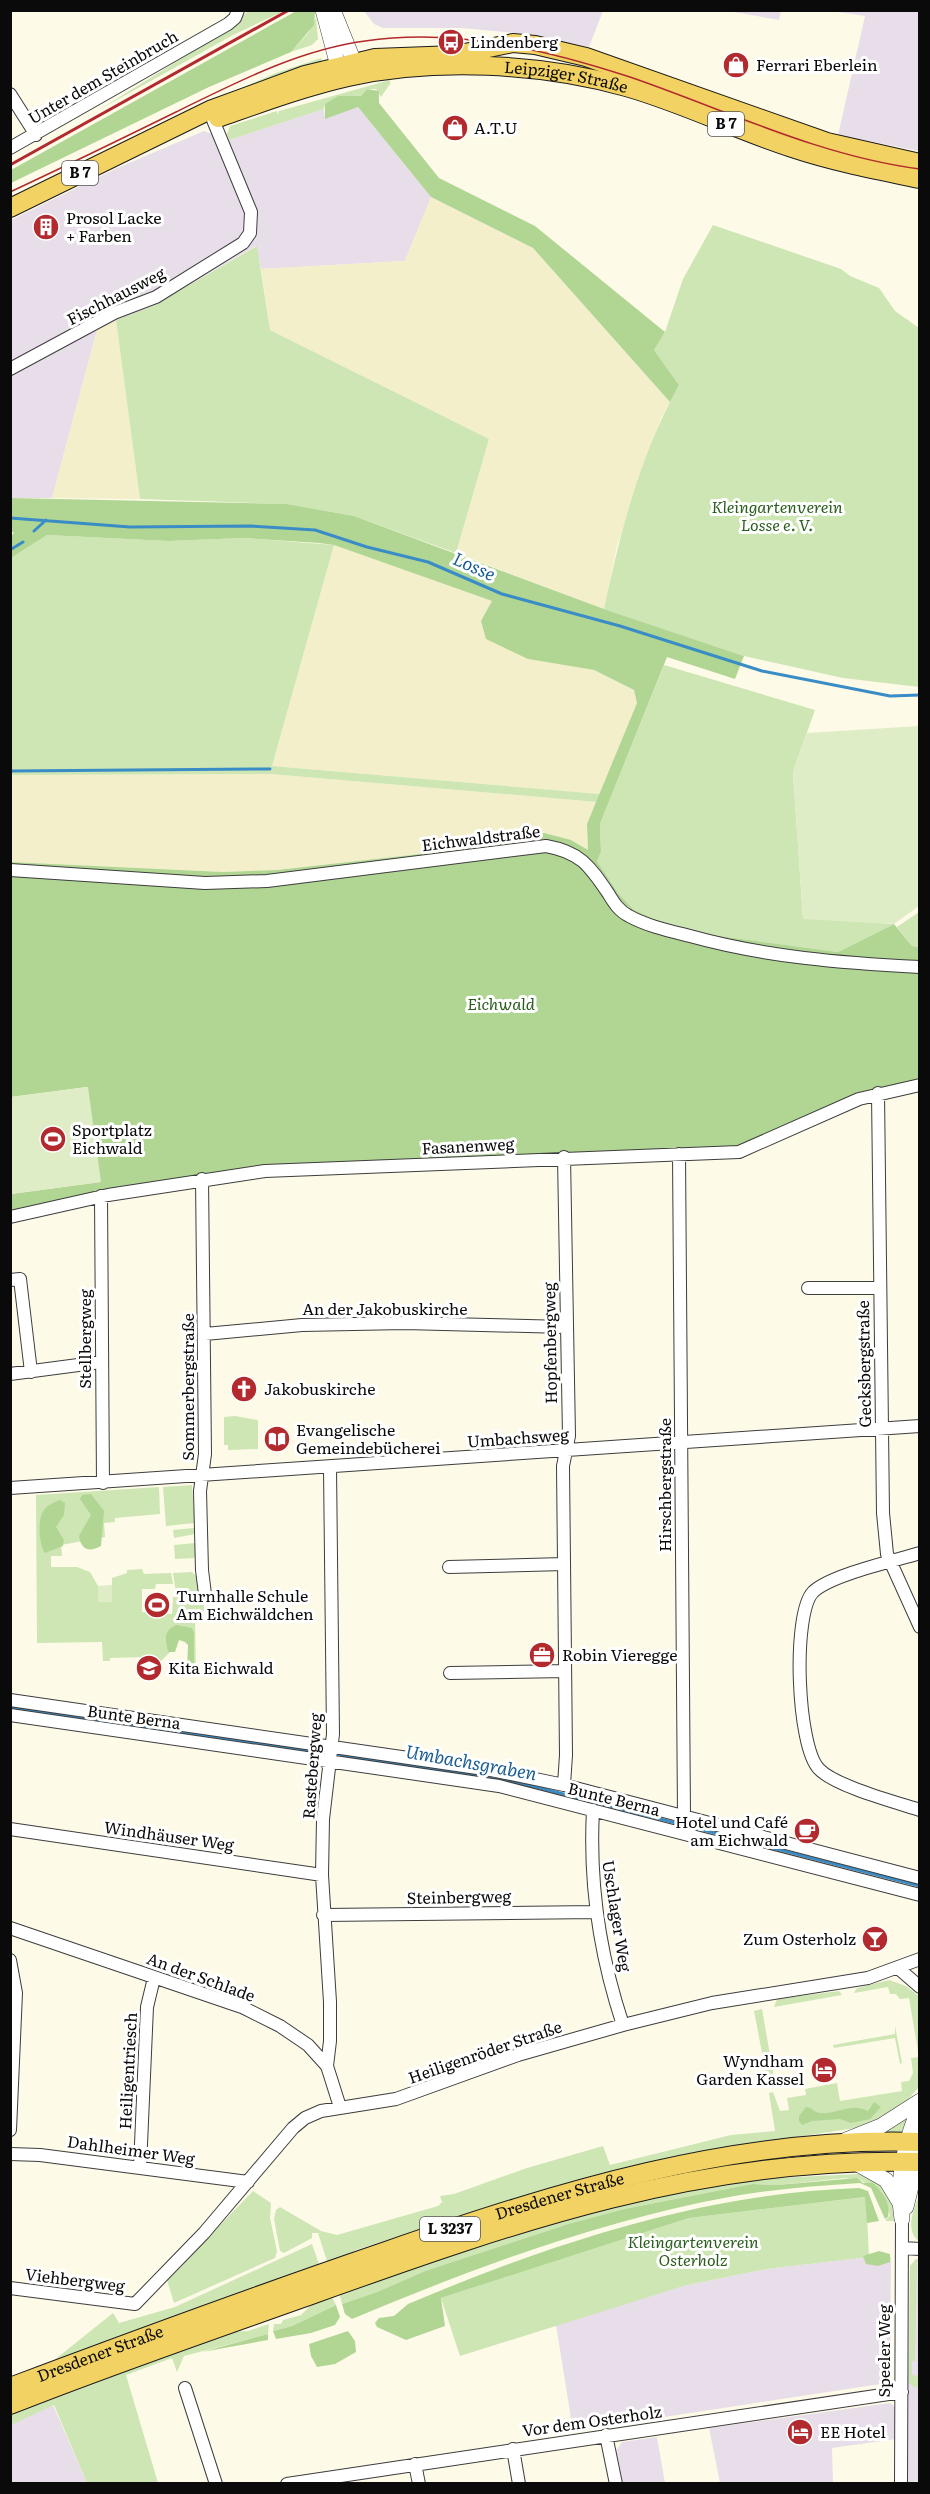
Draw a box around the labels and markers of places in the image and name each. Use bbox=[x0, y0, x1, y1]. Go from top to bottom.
bus stop icon: Lindenberg bbox=[436, 27, 466, 57]
place label: Lindenberg bbox=[470, 29, 558, 53]
shop icon: Ferrari Eberlein bbox=[721, 50, 751, 80]
place label: Ferrari Eberlein bbox=[756, 52, 878, 76]
shop icon: A.T.U bbox=[440, 113, 470, 143]
place label: A.T.U bbox=[474, 115, 518, 139]
place label: Prosol Lacke + Farben bbox=[66, 205, 162, 247]
building icon: Prosol Lacke + Farben bbox=[31, 212, 61, 242]
place label: Sportplatz Eichwald bbox=[72, 1117, 152, 1159]
sports icon: Sportplatz Eichwald bbox=[38, 1124, 68, 1154]
church icon: Jakobuskirche bbox=[229, 1374, 259, 1404]
place label: Jakobuskirche bbox=[264, 1376, 376, 1400]
place label: Evangelische Gemeindebücherei bbox=[296, 1417, 441, 1459]
library icon: Evangelische Gemeindebücherei bbox=[262, 1424, 292, 1454]
place label: Turnhalle Schule Am Eichwäldchen bbox=[176, 1583, 314, 1625]
sports icon: Turnhalle Schule Am Eichwäldchen bbox=[142, 1590, 172, 1620]
office icon: Robin Vieregge bbox=[527, 1640, 557, 1670]
place label: Robin Vieregge bbox=[562, 1642, 677, 1666]
school or university icon: Kita Eichwald bbox=[134, 1653, 164, 1683]
place label: Kita Eichwald bbox=[168, 1655, 274, 1679]
place label: Hotel und Café am Eichwald bbox=[675, 1809, 788, 1851]
cafe icon: Hotel und Café am Eichwald bbox=[792, 1816, 822, 1846]
bar icon: Zum Osterholz bbox=[860, 1924, 890, 1954]
place label: Zum Osterholz bbox=[743, 1926, 856, 1950]
place label: Wyndham Garden Kassel bbox=[696, 2048, 804, 2090]
hotel icon: Wyndham Garden Kassel bbox=[809, 2055, 839, 2085]
hotel icon: EE Hotel bbox=[785, 2417, 815, 2447]
place label: EE Hotel bbox=[820, 2419, 886, 2443]

